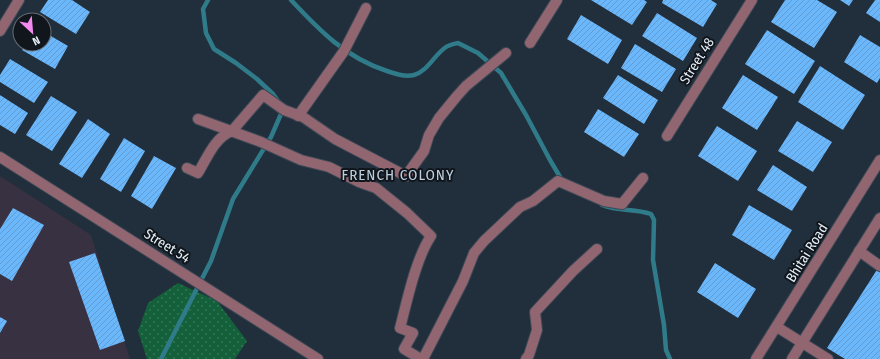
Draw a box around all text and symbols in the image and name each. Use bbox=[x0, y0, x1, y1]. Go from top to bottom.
north arrow bbox=[12, 12, 52, 52]
text: N bbox=[30, 33, 42, 48]
street label: Street 48 bbox=[676, 35, 718, 87]
district label: FRENCH COLONY bbox=[342, 166, 454, 184]
street label: Bhitai Road bbox=[782, 221, 832, 285]
street label: Street 54 bbox=[141, 225, 193, 267]

